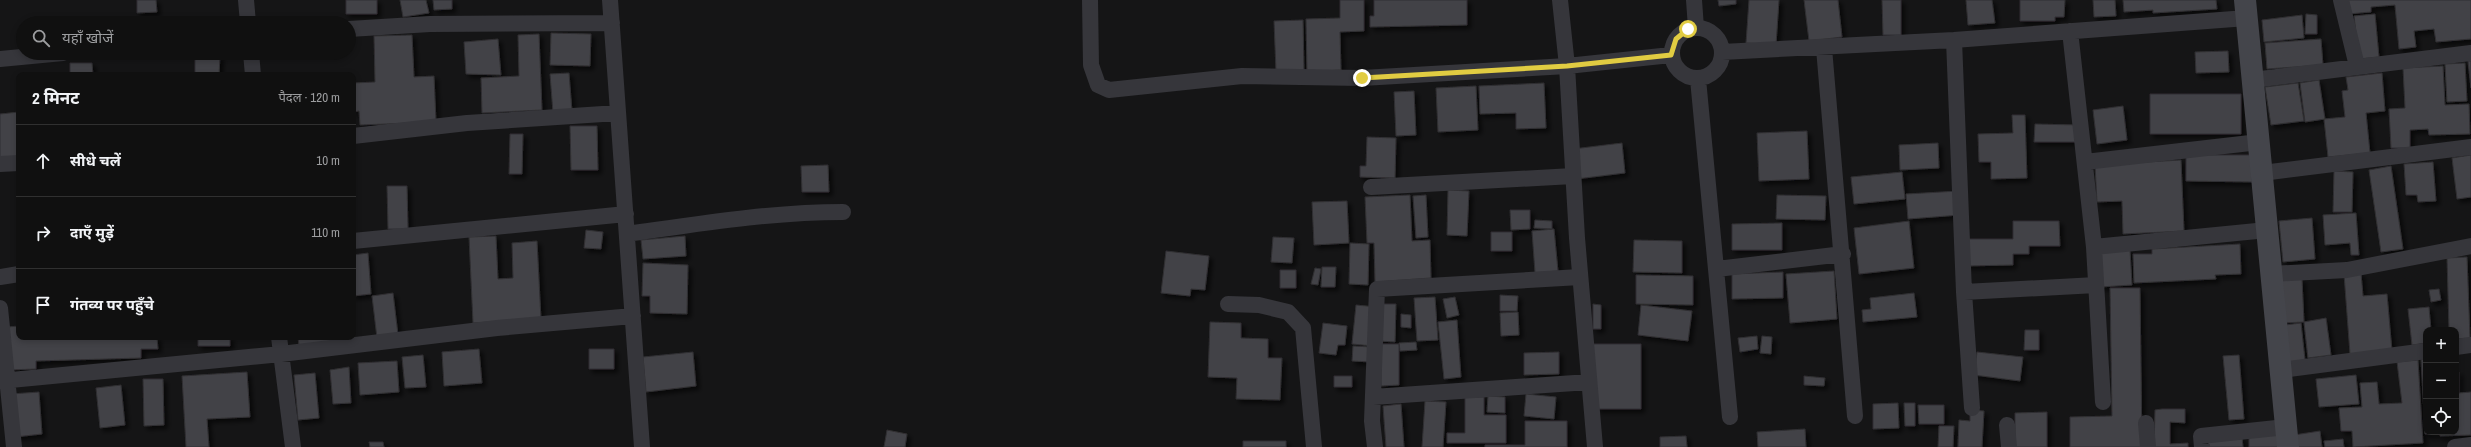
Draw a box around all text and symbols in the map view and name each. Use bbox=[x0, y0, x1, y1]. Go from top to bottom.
search box bbox=[16, 16, 356, 60]
route start bbox=[1679, 20, 1697, 38]
icon: search bbox=[30, 27, 52, 49]
text: यहाँ खोजें bbox=[62, 27, 113, 48]
route end bbox=[1353, 69, 1371, 87]
text: 2 मिनट bbox=[32, 86, 79, 109]
text: पैदल · 120 m bbox=[278, 89, 340, 106]
icon: ahead bbox=[32, 150, 54, 172]
text: सीधे चलें bbox=[70, 150, 121, 171]
text: 10 m bbox=[316, 152, 340, 169]
icon: right bbox=[32, 222, 54, 244]
text: दाएँ मुड़ें bbox=[70, 222, 114, 243]
text: 110 m bbox=[311, 224, 340, 241]
icon: arrive bbox=[32, 294, 54, 316]
text: गंतव्य पर पहुँचे bbox=[70, 294, 154, 315]
map controls bbox=[2423, 327, 2459, 435]
button: + bbox=[2423, 327, 2459, 363]
button: − bbox=[2423, 363, 2459, 399]
button: locate bbox=[2423, 399, 2459, 435]

